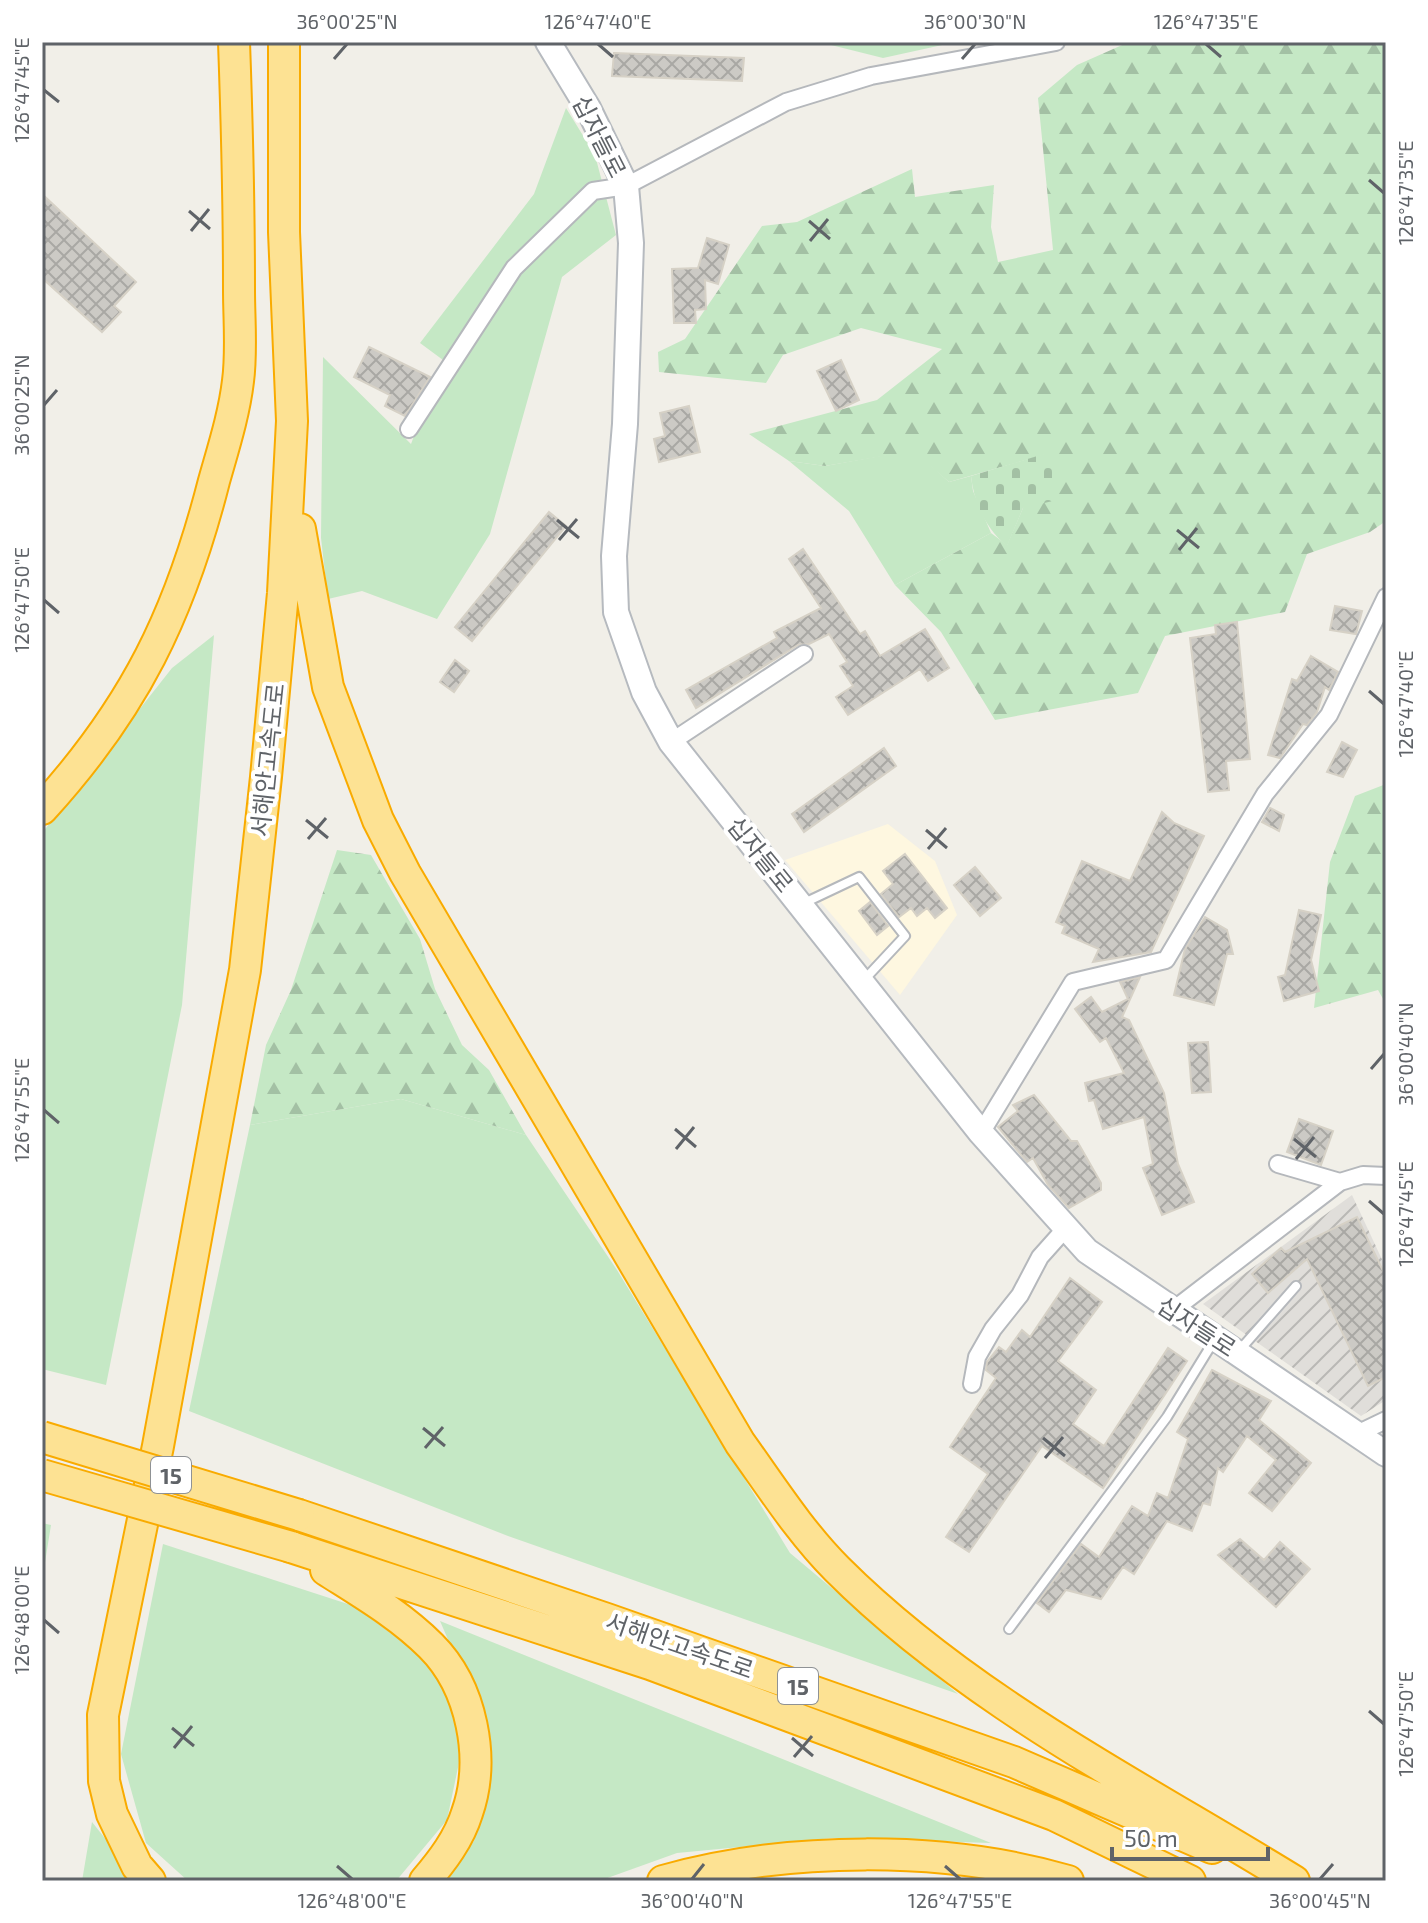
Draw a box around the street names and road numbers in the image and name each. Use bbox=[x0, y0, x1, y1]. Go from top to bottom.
street label: 십자들로 bbox=[567, 90, 633, 182]
street label: 서해안고속도로 bbox=[245, 682, 289, 838]
street label: 십자들로 bbox=[722, 811, 800, 897]
street label: 십자들로 bbox=[1152, 1290, 1242, 1362]
road number: 15 bbox=[151, 1457, 191, 1493]
street label: 서해안고속도로 bbox=[602, 1606, 758, 1684]
road number: 15 bbox=[778, 1668, 818, 1704]

